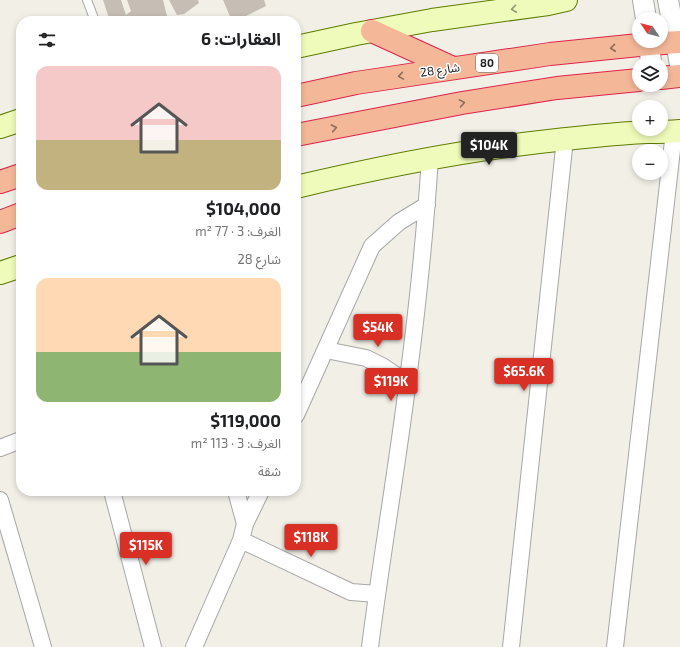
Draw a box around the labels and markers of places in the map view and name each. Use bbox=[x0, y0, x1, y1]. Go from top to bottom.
pin: $104K bbox=[461, 132, 517, 166]
pin: $54K bbox=[354, 314, 402, 348]
pin: $65.6K bbox=[491, 358, 557, 392]
pin: $119K bbox=[363, 368, 419, 402]
pin: $118K bbox=[283, 524, 339, 558]
pin: $115K bbox=[118, 532, 174, 566]

